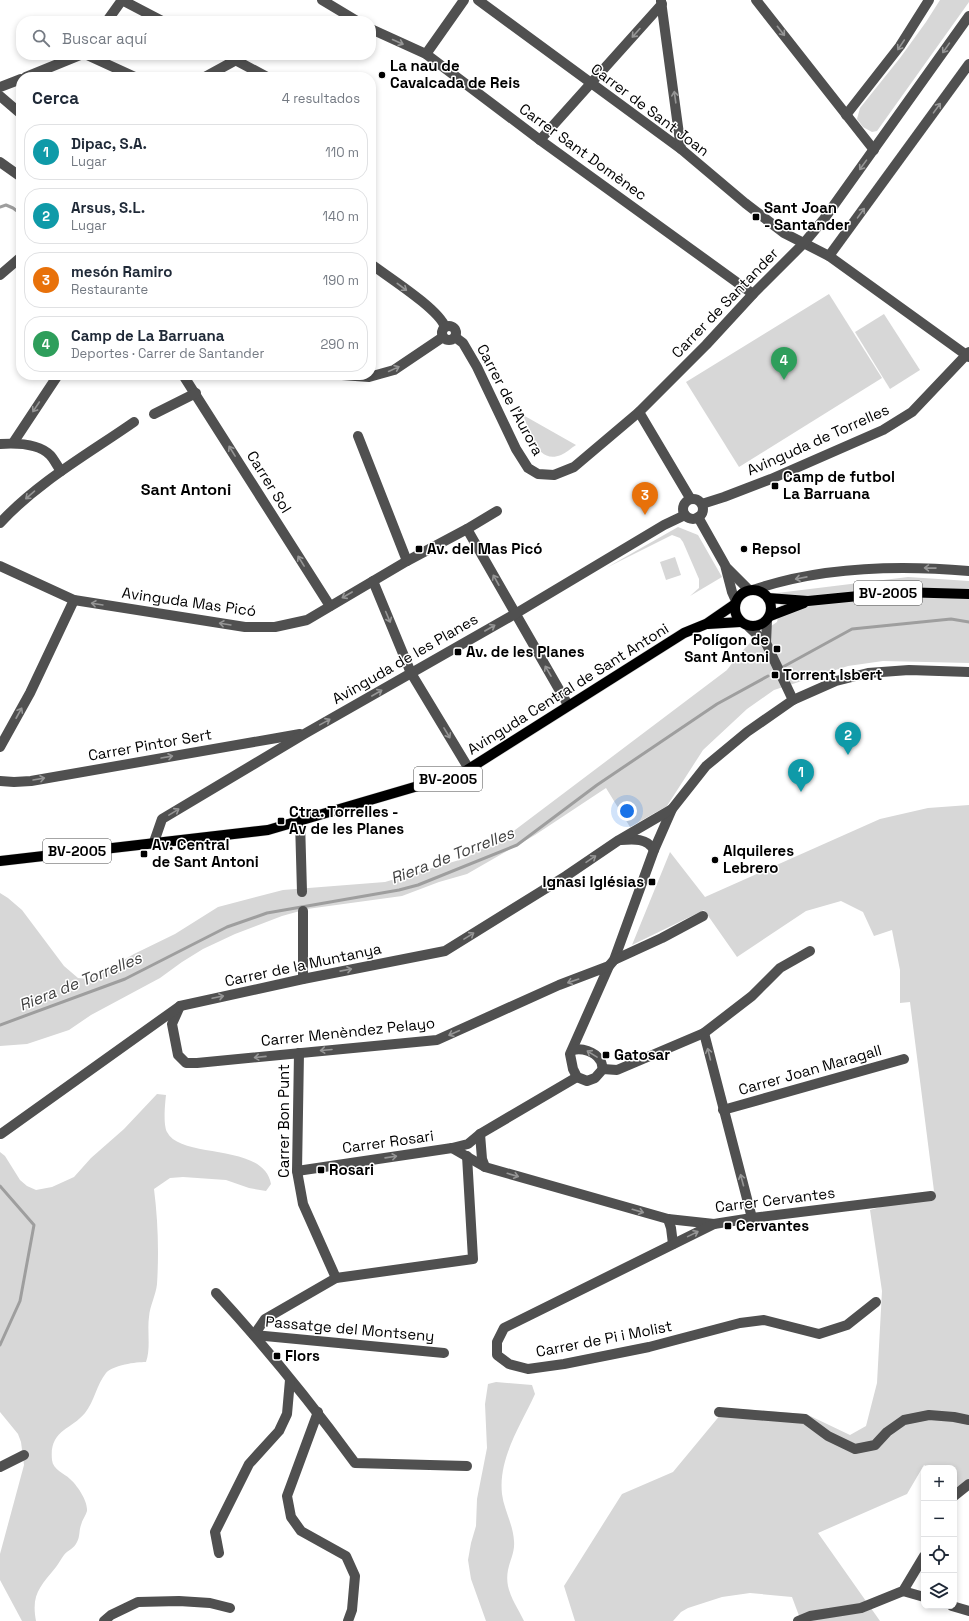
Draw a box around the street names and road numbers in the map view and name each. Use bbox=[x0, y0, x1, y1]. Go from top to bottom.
street label: Carrer de Sant Joan bbox=[587, 59, 713, 160]
street label: Carrer Sant Domènec bbox=[516, 99, 651, 204]
street label: Carrer de Santander bbox=[667, 243, 782, 362]
street label: Carrer de l'Aurora bbox=[473, 341, 548, 459]
street label: Avinguda de Torrelles bbox=[744, 400, 892, 479]
street label: Carrer Sol bbox=[243, 447, 296, 516]
road number: BV-2005 bbox=[854, 581, 922, 605]
street label: Avinguda Mas Picó bbox=[121, 583, 257, 620]
street label: Avinguda de les Planes bbox=[329, 609, 481, 708]
street label: Avinguda Central de Sant Antoni bbox=[463, 619, 672, 759]
street label: Carrer Pintor Sert bbox=[87, 724, 213, 765]
road number: BV-2005 bbox=[414, 767, 482, 791]
road number: BV-2005 bbox=[43, 839, 111, 863]
street label: Carrer de la Muntanya bbox=[223, 939, 383, 990]
street label: Carrer Menèndez Pelayo bbox=[260, 1013, 436, 1050]
street label: Carrer Joan Maragall bbox=[736, 1040, 884, 1099]
street label: Carrer Bon Punt bbox=[274, 1064, 293, 1178]
street label: Carrer Rosari bbox=[341, 1126, 435, 1157]
street label: Carrer Cervantes bbox=[714, 1183, 836, 1216]
street label: Passatge del Montseny bbox=[265, 1312, 435, 1345]
street label: Carrer de Pi i Molist bbox=[534, 1316, 674, 1361]

